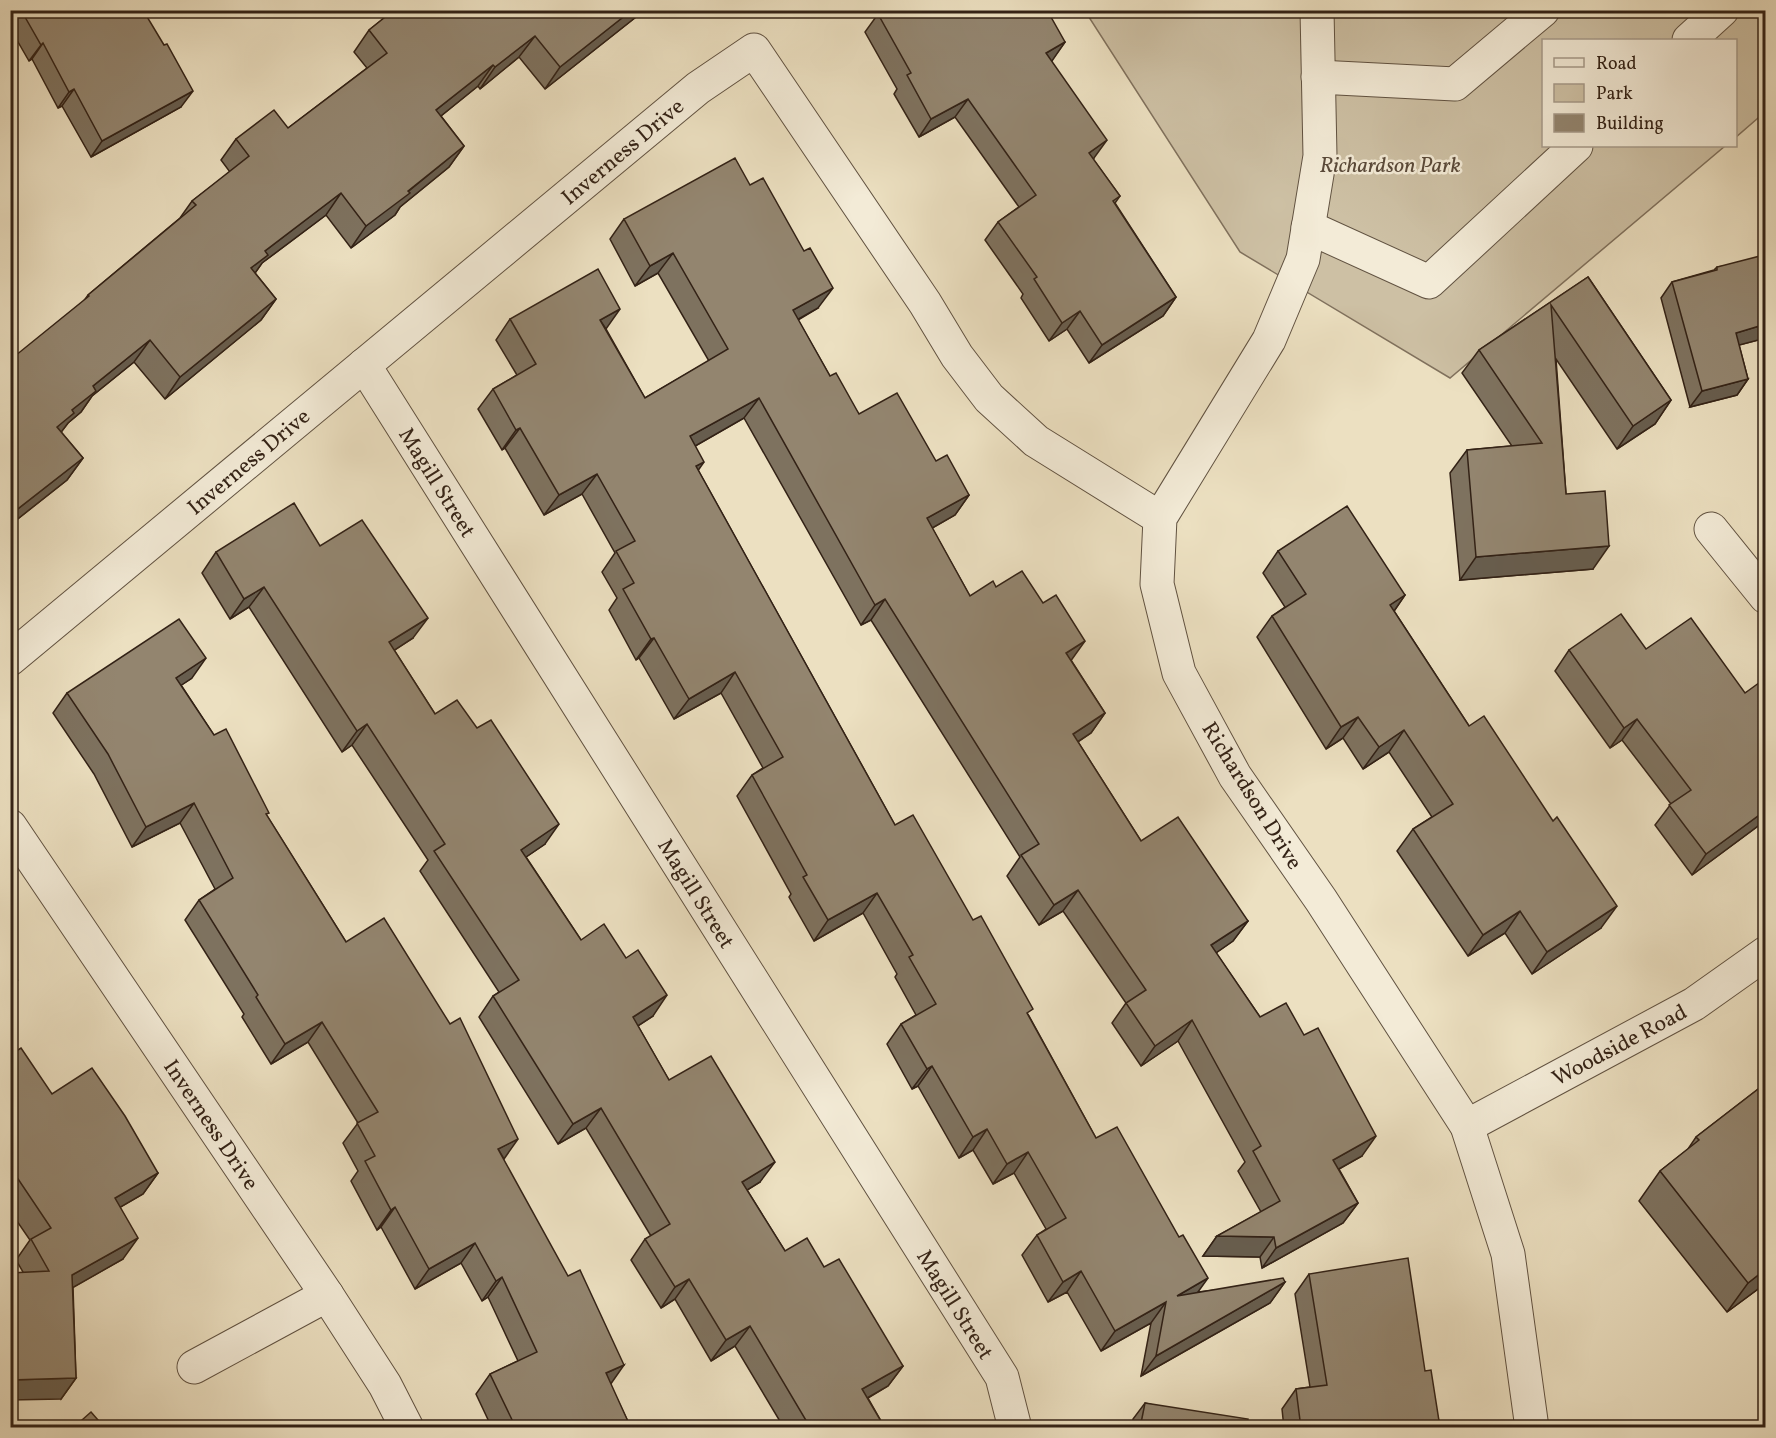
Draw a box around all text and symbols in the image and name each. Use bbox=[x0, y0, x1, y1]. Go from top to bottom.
legend bbox=[1542, 39, 1737, 147]
text: Road bbox=[1596, 52, 1637, 77]
text: Park bbox=[1596, 82, 1633, 107]
street label: Inverness Drive bbox=[556, 92, 692, 214]
text: Building bbox=[1596, 112, 1664, 137]
park label: Richardson Park bbox=[1319, 151, 1461, 182]
street label: Inverness Drive bbox=[182, 402, 318, 524]
street label: Magill Street bbox=[390, 422, 482, 545]
street label: Richardson Drive bbox=[1193, 716, 1309, 876]
street label: Magill Street bbox=[649, 833, 741, 956]
street label: Woodside Road bbox=[1547, 998, 1693, 1095]
street label: Inverness Drive bbox=[155, 1054, 265, 1197]
street label: Magill Street bbox=[908, 1244, 1000, 1367]

